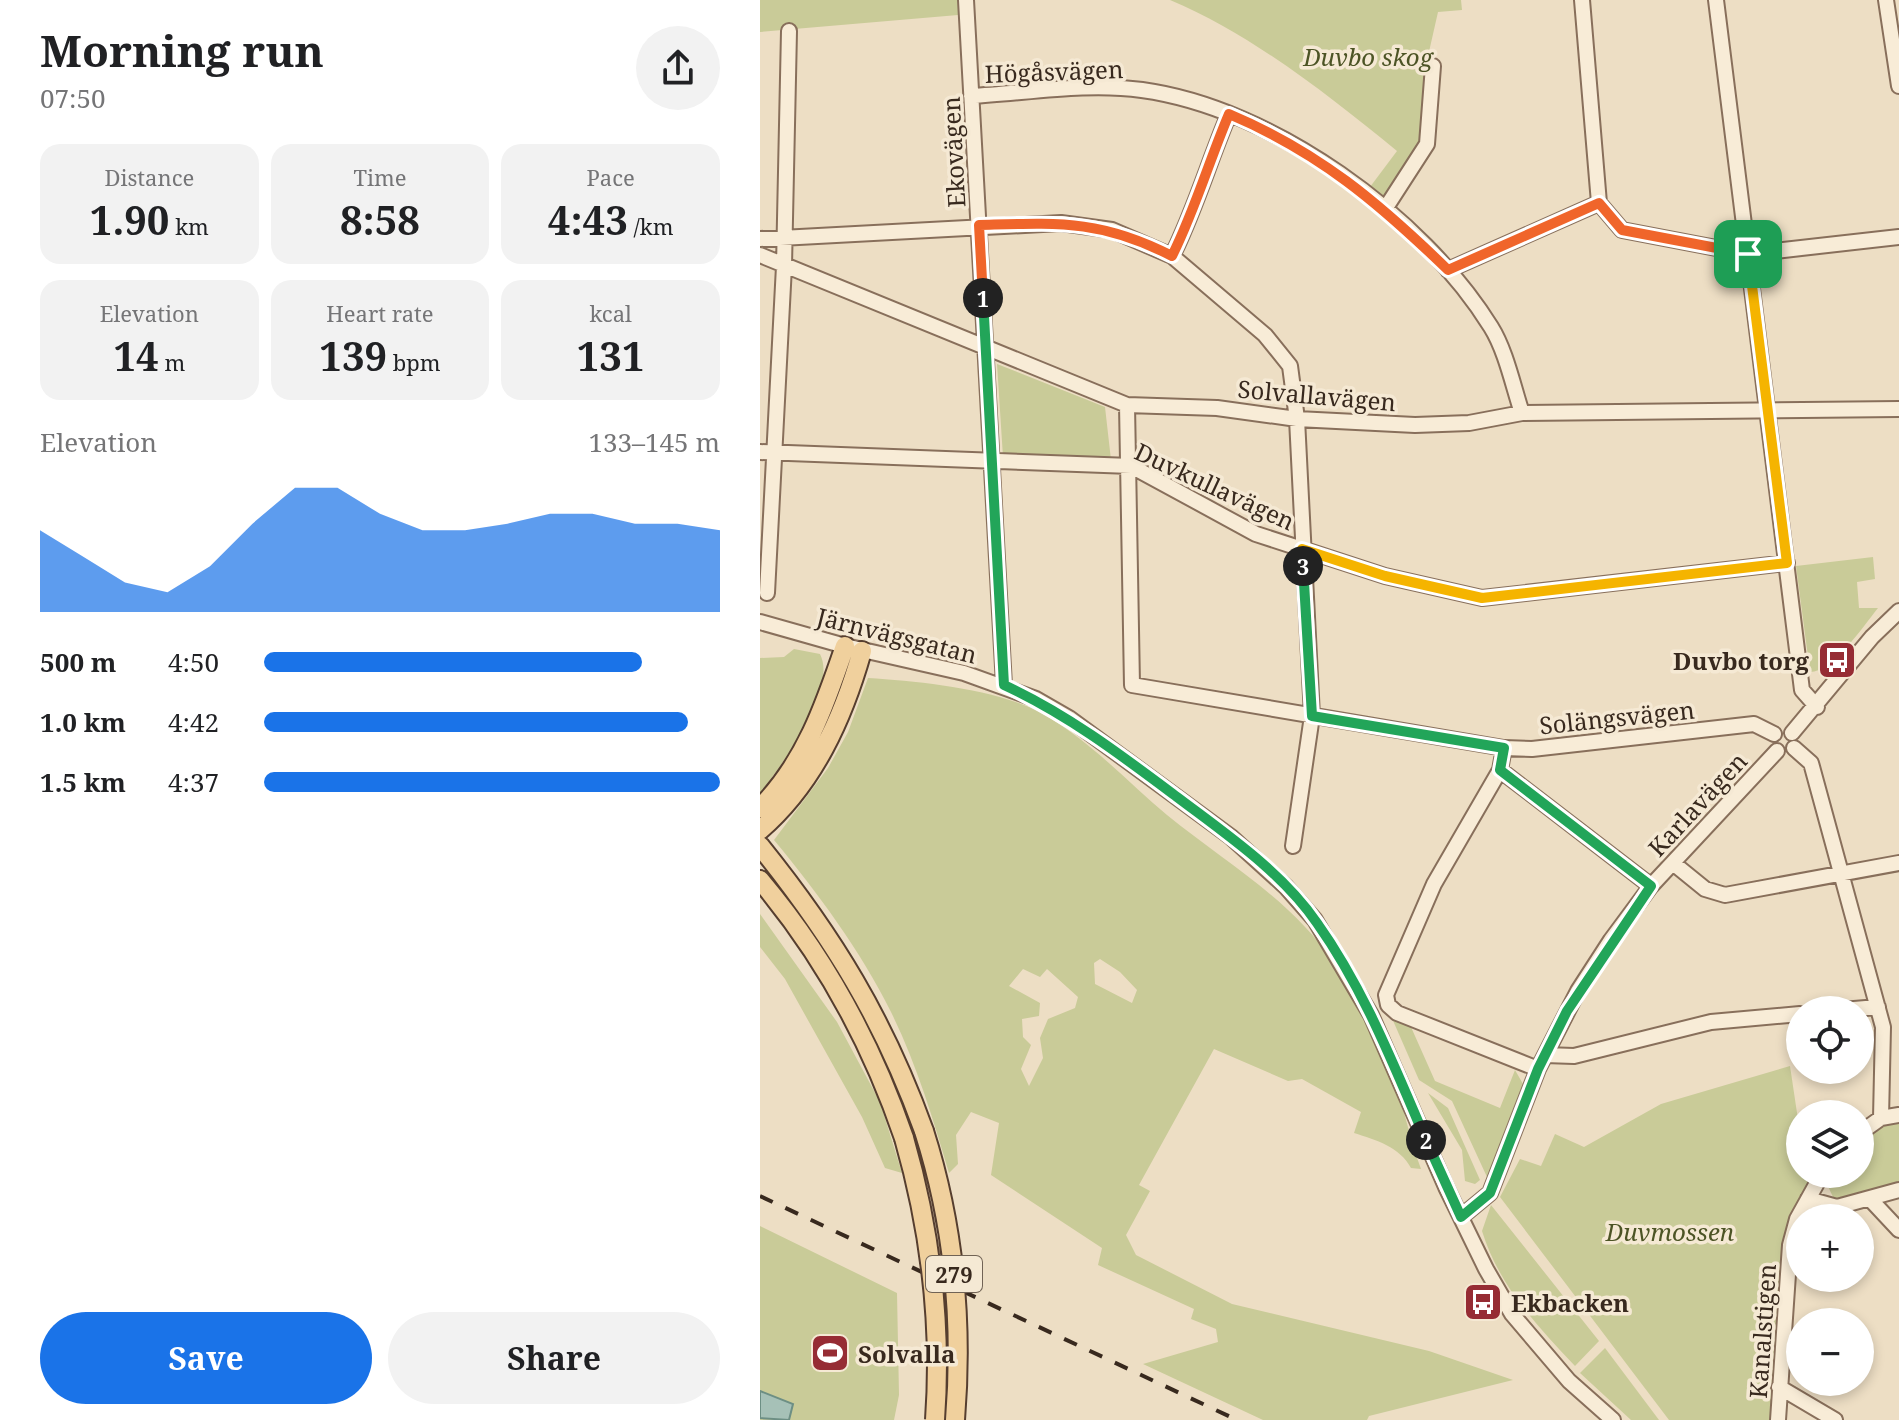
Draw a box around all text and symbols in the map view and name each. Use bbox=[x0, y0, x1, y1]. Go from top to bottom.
text: Morning run bbox=[40, 20, 324, 80]
button: share bbox=[636, 26, 720, 110]
park label: Duvbo skog bbox=[1302, 40, 1434, 73]
street label: Högåsvägen bbox=[984, 52, 1124, 90]
text: 07:50 bbox=[40, 80, 106, 116]
street label: Ekovägen bbox=[934, 96, 972, 208]
text: Distance bbox=[104, 162, 194, 192]
text: Time bbox=[353, 162, 407, 192]
text: Pace bbox=[587, 162, 635, 192]
text: 1.90 bbox=[90, 192, 169, 247]
text: 8:58 bbox=[340, 192, 420, 247]
text: 4:43 bbox=[548, 192, 628, 247]
text: km bbox=[169, 211, 209, 241]
text: /km bbox=[628, 211, 674, 241]
pin bbox=[1714, 220, 1782, 288]
icon: arrive bbox=[1726, 232, 1770, 276]
pin: 1 bbox=[963, 278, 1003, 318]
text: 1 bbox=[977, 283, 989, 313]
text: Elevation bbox=[100, 298, 199, 328]
text: Heart rate bbox=[326, 298, 434, 328]
text: kcal bbox=[589, 298, 632, 328]
text: 14 bbox=[113, 328, 159, 383]
text: 139 bbox=[319, 328, 387, 383]
text: 131 bbox=[577, 328, 645, 383]
text: m bbox=[159, 347, 185, 377]
text: bpm bbox=[387, 347, 441, 377]
street label: Solvallavägen bbox=[1236, 372, 1398, 418]
text: Elevation bbox=[40, 424, 157, 460]
text: 133–145 m bbox=[588, 424, 720, 460]
street label: Duvkullavägen bbox=[1130, 435, 1300, 537]
pin: 3 bbox=[1283, 546, 1323, 586]
text: 3 bbox=[1297, 551, 1309, 581]
street label: Järnvägsgatan bbox=[813, 599, 980, 671]
bus stop icon: Duvbo torg bbox=[1816, 639, 1858, 681]
text: 500 m bbox=[40, 644, 116, 680]
text: 4:50 bbox=[168, 644, 219, 680]
place label: Duvbo torg bbox=[1673, 644, 1810, 677]
street label: Solängsvägen bbox=[1538, 692, 1696, 742]
text: 1.0 km bbox=[40, 704, 126, 740]
text: 4:42 bbox=[168, 704, 219, 740]
street label: Karlavägen bbox=[1640, 745, 1754, 863]
text: 1.5 km bbox=[40, 764, 126, 800]
text: 4:37 bbox=[168, 764, 219, 800]
map controls bbox=[1786, 996, 1874, 1396]
button: locate bbox=[1786, 996, 1874, 1084]
button: layers bbox=[1786, 1100, 1874, 1188]
pin: 2 bbox=[1406, 1120, 1446, 1160]
text: 2 bbox=[1420, 1125, 1432, 1155]
button: + bbox=[1786, 1204, 1874, 1292]
park label: Duvmossen bbox=[1605, 1215, 1734, 1248]
road number: 279 bbox=[926, 1256, 982, 1292]
street label: Kanalstigen bbox=[1741, 1263, 1783, 1399]
bus stop icon: Ekbacken bbox=[1462, 1281, 1504, 1323]
place label: Ekbacken bbox=[1511, 1286, 1629, 1319]
button: − bbox=[1786, 1308, 1874, 1396]
button: Save bbox=[40, 1312, 372, 1404]
button: Share bbox=[388, 1312, 720, 1404]
sports icon: Solvalla bbox=[809, 1332, 851, 1374]
place label: Solvalla bbox=[858, 1337, 955, 1370]

